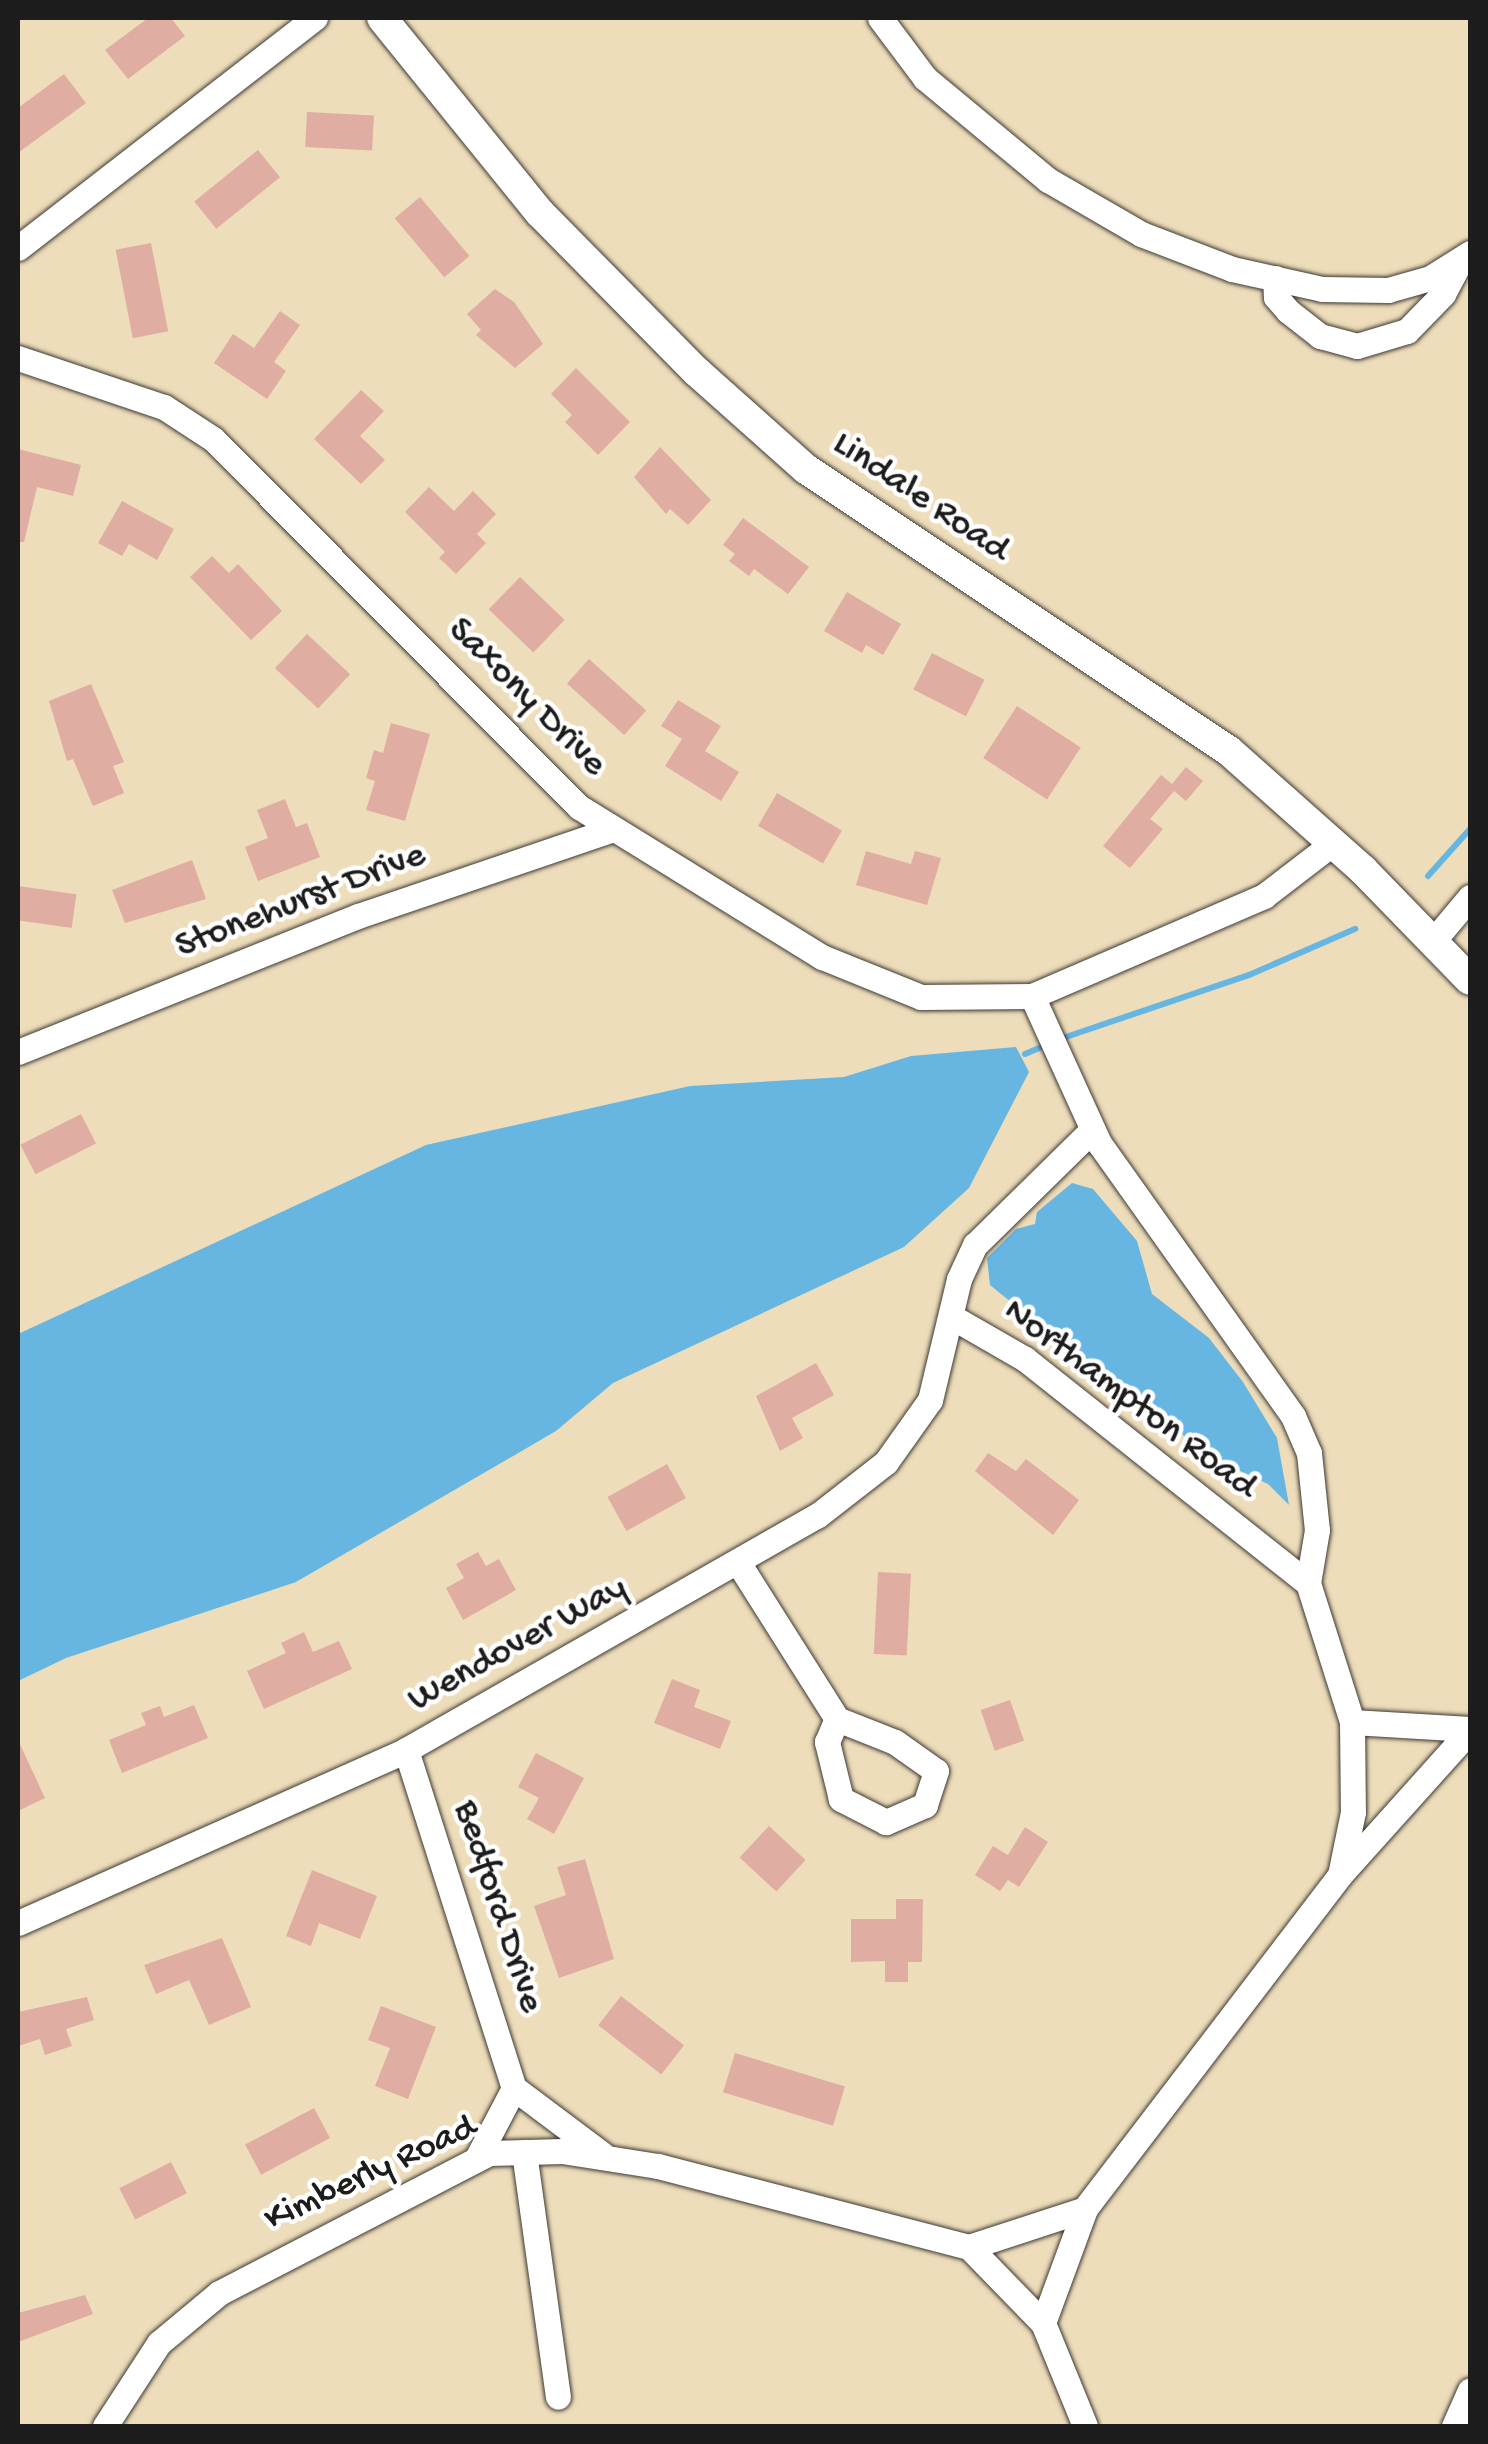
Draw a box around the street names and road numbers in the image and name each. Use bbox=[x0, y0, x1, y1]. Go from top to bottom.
street label: Lindale Road bbox=[823, 422, 1017, 574]
street label: Saxony Drive bbox=[437, 609, 615, 787]
street label: Stonehurst Drive bbox=[170, 833, 432, 971]
street label: Northampton Road bbox=[993, 1290, 1265, 1510]
street label: Wendover Way bbox=[401, 1566, 635, 1724]
street label: Bedford Drive bbox=[441, 1795, 553, 2019]
street label: Kimberly Road bbox=[258, 2106, 484, 2244]

